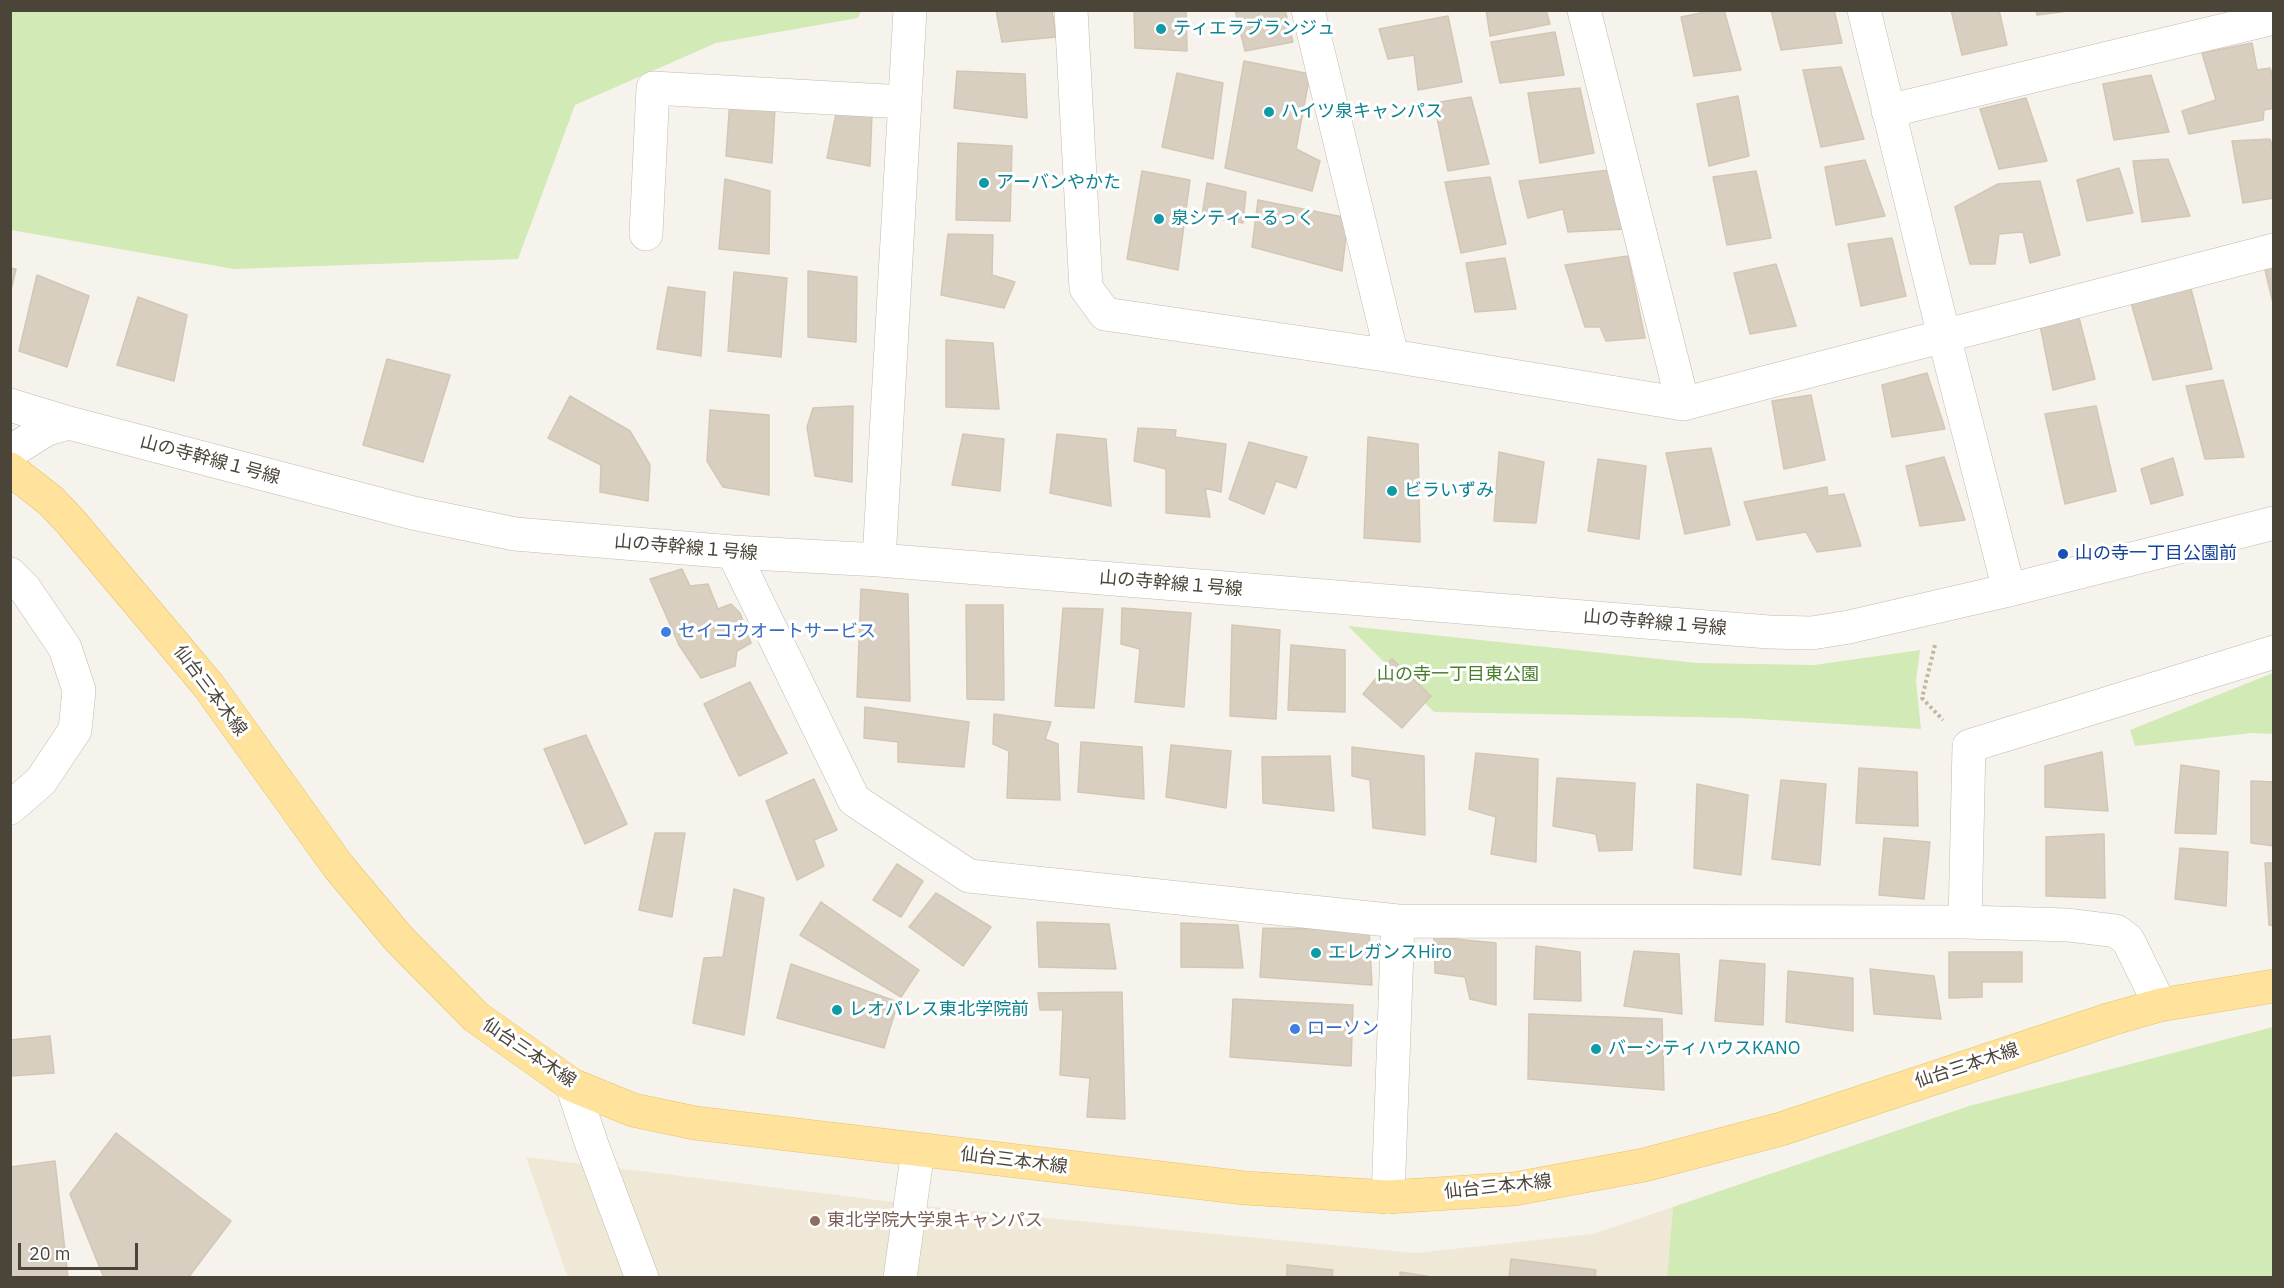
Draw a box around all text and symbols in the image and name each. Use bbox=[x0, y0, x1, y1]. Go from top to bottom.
place label: ティエラブランジュ bbox=[1173, 18, 1335, 40]
marker: ティエラブランジュ bbox=[1154, 22, 1168, 36]
place label: ハイツ泉キャンパス bbox=[1281, 101, 1443, 123]
marker: ハイツ泉キャンパス bbox=[1262, 105, 1276, 119]
place label: アーバンやかた bbox=[996, 172, 1121, 194]
marker: アーバンやかた bbox=[977, 176, 991, 190]
place label: 泉シティーるっく bbox=[1171, 208, 1315, 230]
marker: 泉シティーるっく bbox=[1152, 212, 1166, 226]
street label: 山の寺幹線１号線 bbox=[138, 431, 282, 489]
place label: ビラいずみ bbox=[1404, 480, 1494, 502]
marker: ビラいずみ bbox=[1385, 484, 1399, 498]
street label: 山の寺幹線１号線 bbox=[613, 531, 759, 565]
place label: 山の寺一丁目公園前 bbox=[2075, 543, 2237, 565]
marker: 山の寺一丁目公園前 bbox=[2056, 547, 2070, 561]
street label: 山の寺幹線１号線 bbox=[1098, 567, 1244, 601]
street label: 山の寺幹線１号線 bbox=[1582, 606, 1728, 640]
place label: セイコウオートサービス bbox=[678, 621, 876, 643]
marker: セイコウオートサービス bbox=[659, 625, 673, 639]
street label: 仙台三本木線 bbox=[169, 641, 251, 741]
park label: 山の寺一丁目東公園 bbox=[1377, 664, 1539, 686]
place label: エレガンスHiro bbox=[1328, 942, 1452, 964]
marker: エレガンスHiro bbox=[1309, 946, 1323, 960]
place label: レオパレス東北学院前 bbox=[849, 999, 1029, 1021]
marker: レオパレス東北学院前 bbox=[830, 1003, 844, 1017]
street label: 仙台三本木線 bbox=[478, 1014, 580, 1092]
place label: ローソン bbox=[1307, 1018, 1379, 1040]
marker: ローソン bbox=[1288, 1022, 1302, 1036]
place label: バーシティハウスKANO bbox=[1608, 1038, 1800, 1060]
street label: 仙台三本木線 bbox=[1912, 1039, 2022, 1093]
marker: バーシティハウスKANO bbox=[1589, 1042, 1603, 1056]
street label: 仙台三本木線 bbox=[959, 1144, 1069, 1178]
street label: 仙台三本木線 bbox=[1443, 1171, 1553, 1203]
place label: 東北学院大学泉キャンパス bbox=[827, 1210, 1043, 1232]
marker: 東北学院大学泉キャンパス bbox=[808, 1214, 822, 1228]
scale bar bbox=[21, 1231, 141, 1269]
text: 20 m bbox=[29, 1242, 71, 1265]

